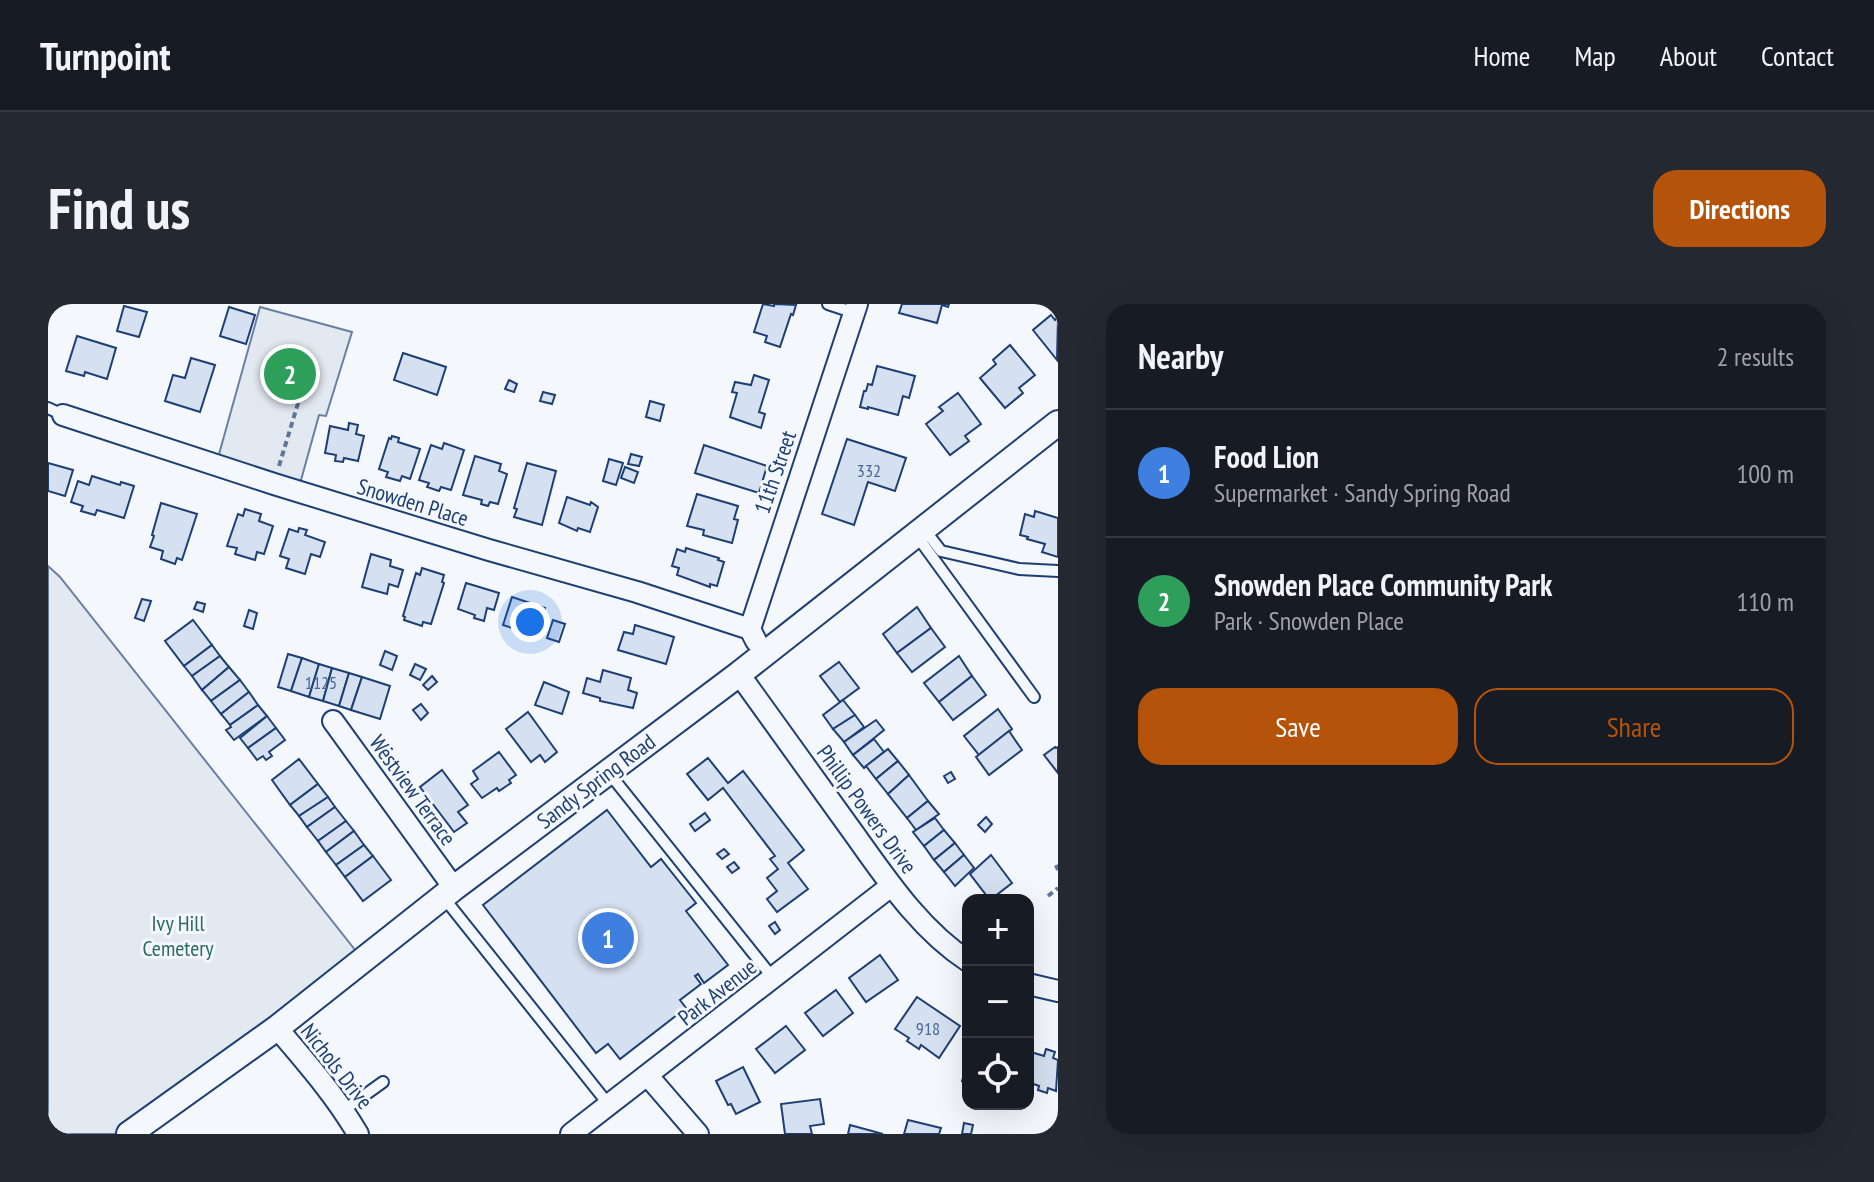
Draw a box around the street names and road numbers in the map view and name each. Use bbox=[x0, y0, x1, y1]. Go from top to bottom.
street label: 11th Street bbox=[748, 427, 802, 517]
street label: Snowden Place bbox=[354, 472, 472, 532]
street label: Sandy Spring Road bbox=[531, 727, 661, 835]
street label: Westview Terrace bbox=[364, 729, 462, 851]
street label: Phillip Powers Drive bbox=[811, 739, 923, 879]
street label: Park Avenue bbox=[672, 953, 762, 1031]
street label: Nichols Drive bbox=[295, 1018, 379, 1114]

